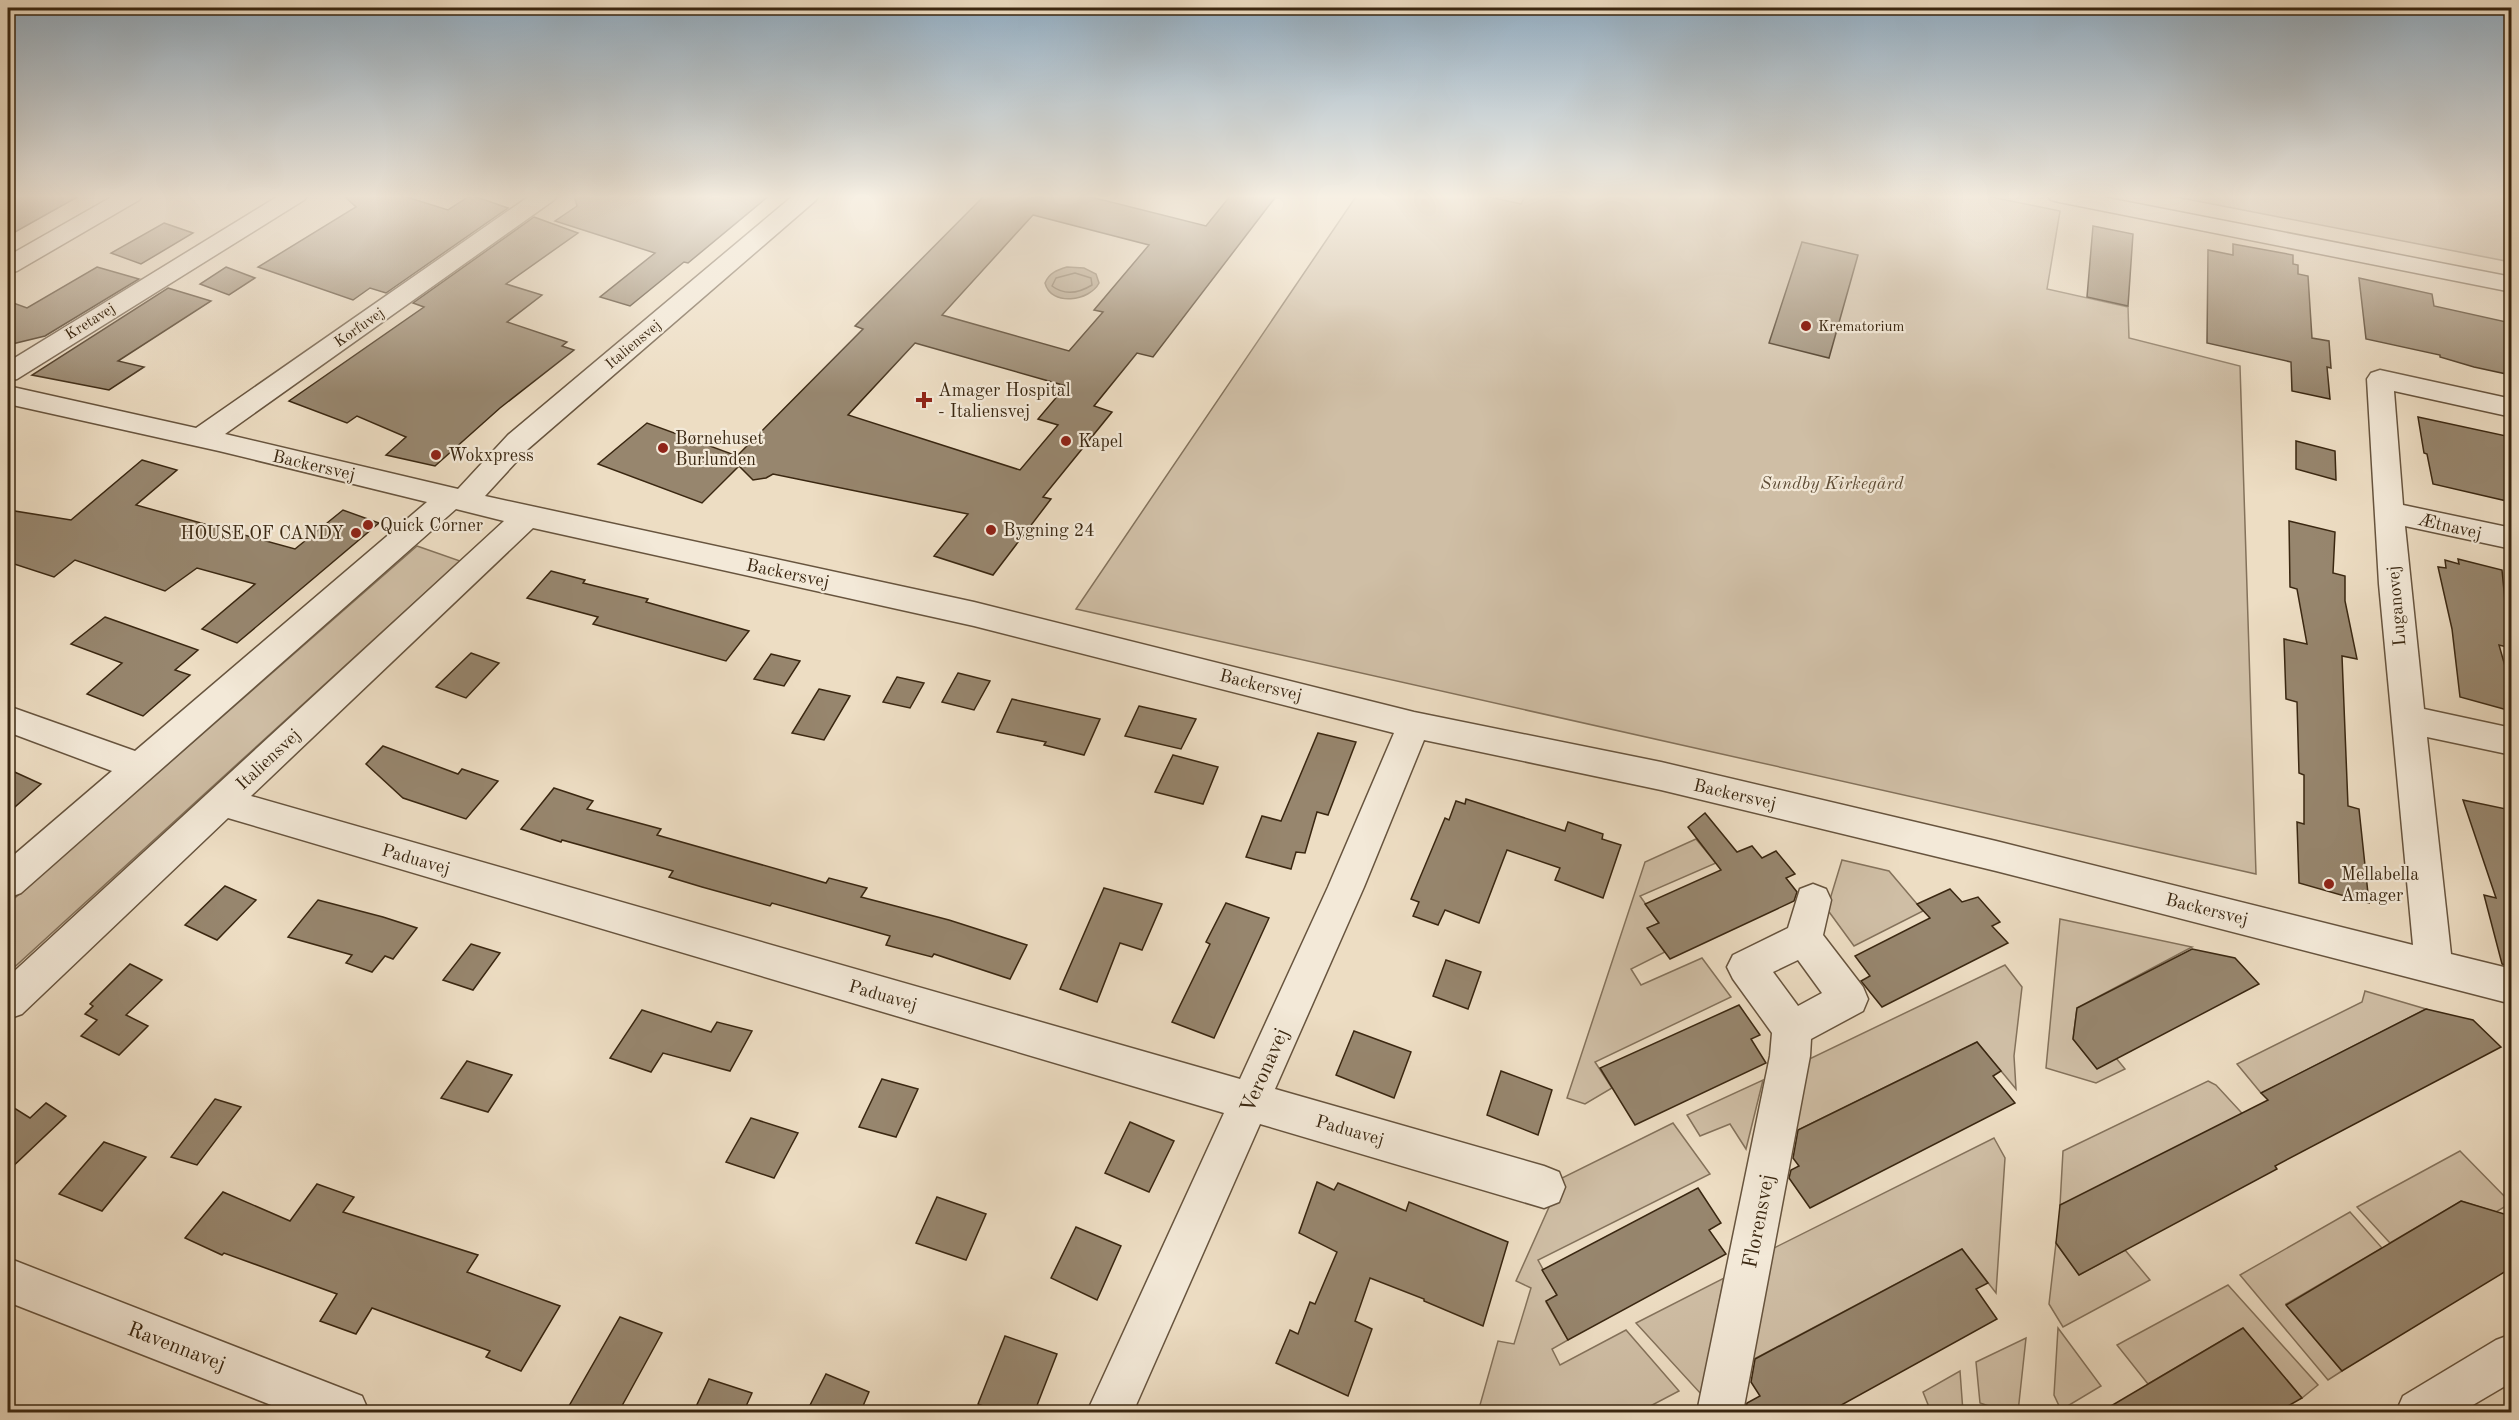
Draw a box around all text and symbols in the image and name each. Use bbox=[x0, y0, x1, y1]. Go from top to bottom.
street label: Kretavej bbox=[63, 301, 118, 343]
street label: Korfuvej bbox=[332, 306, 387, 351]
street label: Italiensvej bbox=[603, 318, 664, 372]
marker: Krematorium bbox=[1799, 319, 1813, 333]
place label: Krematorium bbox=[1818, 320, 1905, 335]
place label: Amager Hospital - Italiensvej bbox=[938, 382, 1071, 421]
marker: Amager Hospital - Italiensvej bbox=[915, 391, 933, 409]
place label: Børnehuset Burlunden bbox=[675, 430, 764, 469]
place label: Kapel bbox=[1078, 433, 1123, 451]
marker: Kapel bbox=[1059, 434, 1073, 448]
marker: Børnehuset Burlunden bbox=[656, 441, 670, 455]
place label: Wokxpress bbox=[448, 447, 534, 465]
street label: Backersvej bbox=[270, 448, 357, 484]
marker: Wokxpress bbox=[429, 448, 443, 462]
park label: Sundby Kirkegård bbox=[1760, 475, 1904, 493]
street label: Ætnavej bbox=[2416, 511, 2484, 543]
place label: Quick Corner bbox=[380, 517, 484, 535]
marker: Quick Corner bbox=[361, 518, 375, 532]
place label: Bygning 24 bbox=[1003, 522, 1095, 540]
marker: Bygning 24 bbox=[984, 523, 998, 537]
place label: HOUSE OF CANDY bbox=[180, 525, 344, 543]
marker: HOUSE OF CANDY bbox=[349, 526, 363, 540]
street label: Backersvej bbox=[744, 556, 831, 592]
street label: Luganovej bbox=[2385, 565, 2409, 647]
street label: Backersvej bbox=[1217, 667, 1304, 705]
street label: Italiensvej bbox=[233, 726, 304, 794]
street label: Backersvej bbox=[1691, 777, 1778, 813]
street label: Paduavej bbox=[379, 842, 452, 878]
place label: Mellabella Amager bbox=[2341, 866, 2419, 905]
marker: Mellabella Amager bbox=[2322, 877, 2336, 891]
street label: Backersvej bbox=[2163, 891, 2250, 929]
street label: Paduavej bbox=[846, 978, 919, 1014]
street label: Veronavej bbox=[1237, 1025, 1293, 1116]
street label: Paduavej bbox=[1313, 1113, 1386, 1149]
street label: Florensvej bbox=[1740, 1172, 1779, 1270]
street label: Ravennavej bbox=[124, 1319, 228, 1376]

